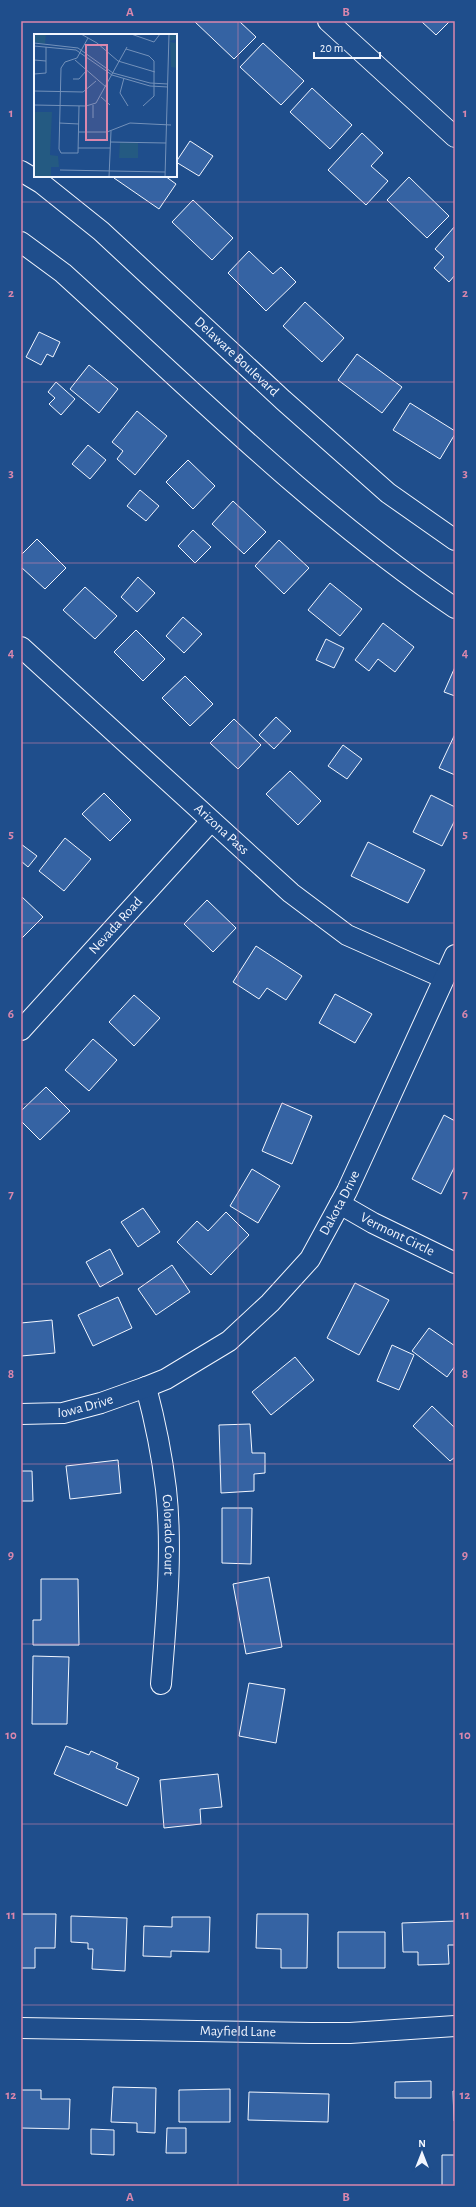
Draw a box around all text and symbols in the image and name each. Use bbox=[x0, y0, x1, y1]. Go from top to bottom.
text: A bbox=[126, 6, 134, 19]
text: B bbox=[342, 6, 350, 19]
inset map bbox=[34, 34, 177, 177]
scale bar bbox=[314, 34, 380, 60]
text: 20 m bbox=[320, 42, 343, 54]
text: 1 bbox=[9, 107, 13, 120]
text: 1 bbox=[463, 107, 467, 120]
text: 2 bbox=[8, 287, 14, 300]
text: 2 bbox=[462, 287, 468, 300]
street label: Delaware Boulevard bbox=[192, 314, 281, 399]
text: 3 bbox=[8, 467, 14, 480]
text: 3 bbox=[462, 467, 468, 480]
text: 4 bbox=[8, 647, 15, 660]
text: 4 bbox=[462, 647, 469, 660]
street label: Arizona Pass bbox=[191, 801, 251, 858]
text: 5 bbox=[8, 828, 14, 841]
text: 5 bbox=[462, 828, 468, 841]
street label: Nevada Road bbox=[86, 894, 145, 957]
text: 6 bbox=[8, 1008, 14, 1021]
text: 6 bbox=[462, 1008, 468, 1021]
street label: Dakota Drive bbox=[317, 1169, 362, 1238]
text: 7 bbox=[8, 1188, 14, 1201]
text: 7 bbox=[462, 1188, 468, 1201]
street label: Vermont Circle bbox=[358, 1210, 437, 1259]
text: 8 bbox=[8, 1368, 14, 1381]
text: 8 bbox=[462, 1368, 468, 1381]
street label: Iowa Drive bbox=[57, 1392, 115, 1420]
street label: Colorado Court bbox=[160, 1494, 176, 1576]
text: 9 bbox=[8, 1549, 14, 1562]
text: 9 bbox=[462, 1549, 468, 1562]
text: 10 bbox=[5, 1729, 17, 1742]
text: 10 bbox=[459, 1729, 471, 1742]
text: 11 bbox=[6, 1909, 16, 1922]
text: 11 bbox=[460, 1909, 470, 1922]
street label: Mayfield Lane bbox=[200, 2024, 276, 2039]
text: 12 bbox=[6, 2089, 16, 2102]
text: 12 bbox=[460, 2089, 470, 2102]
north arrow bbox=[402, 2133, 442, 2173]
text: N bbox=[418, 2138, 426, 2149]
text: A bbox=[126, 2191, 134, 2204]
text: B bbox=[342, 2191, 350, 2204]

